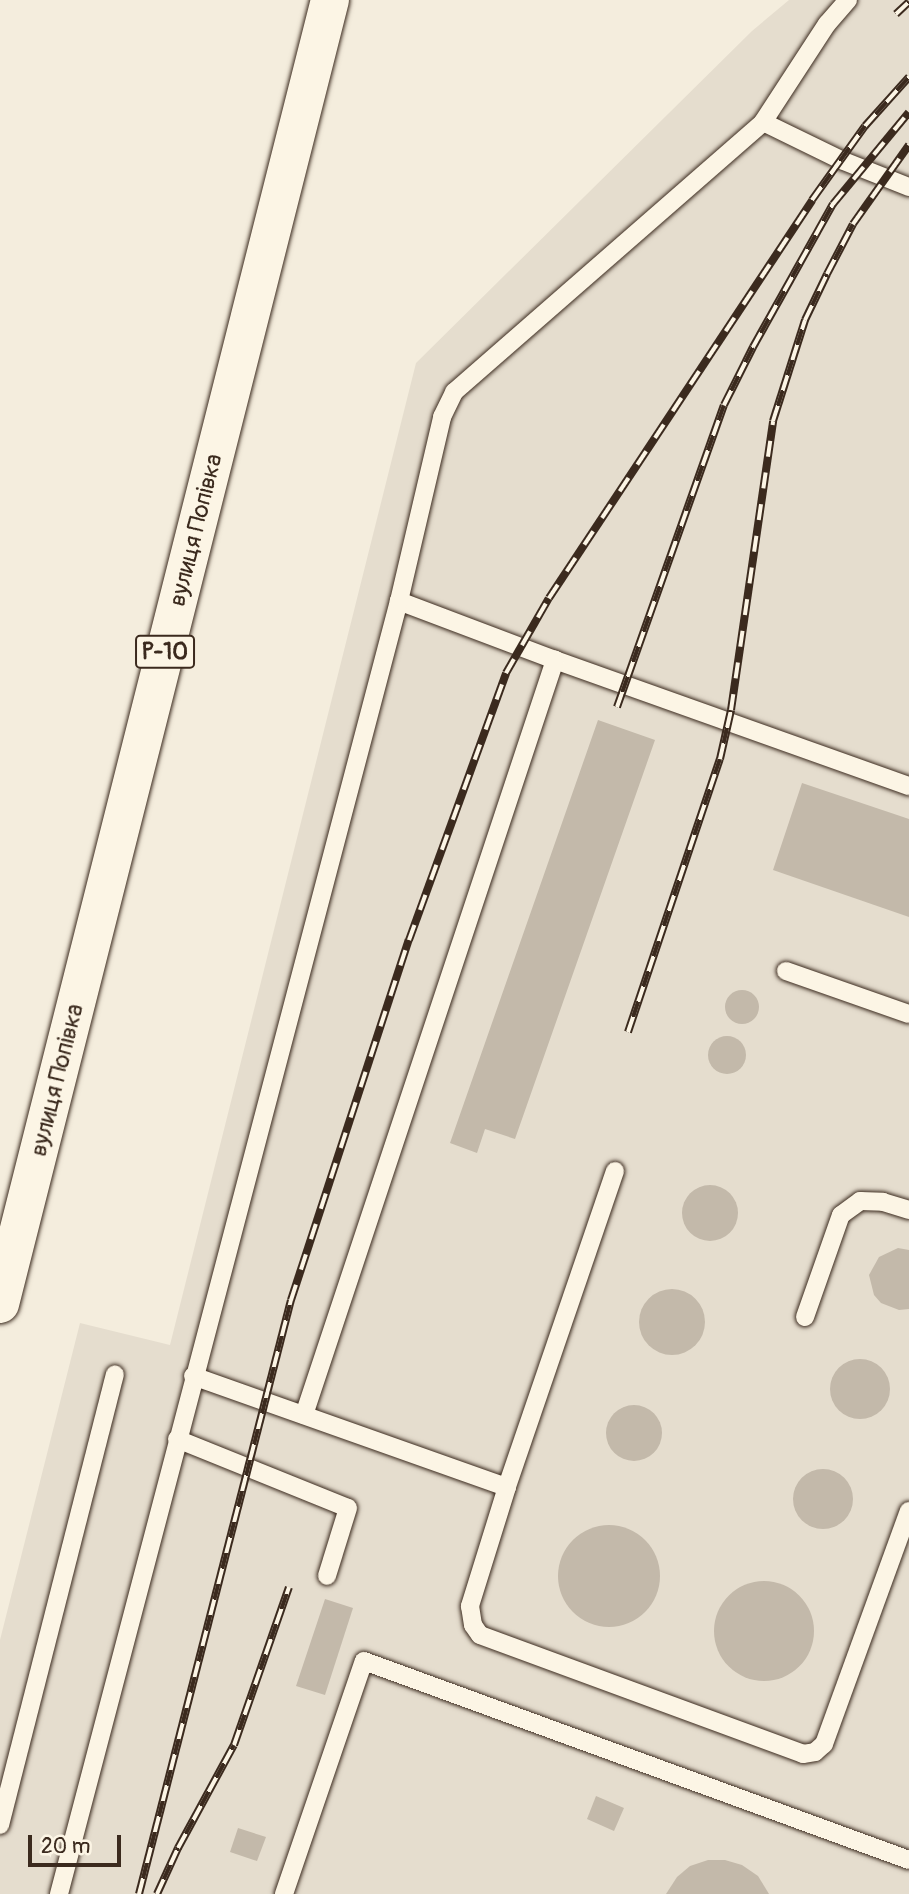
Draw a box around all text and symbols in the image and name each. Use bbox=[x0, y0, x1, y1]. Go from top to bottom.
street label: вулиця Попівка bbox=[163, 451, 229, 609]
road number: Р-10 bbox=[134, 632, 196, 672]
street label: вулиця Попівка bbox=[24, 1001, 90, 1159]
scale bar bbox=[32, 1820, 124, 1864]
text: 20 m bbox=[41, 1833, 90, 1860]

